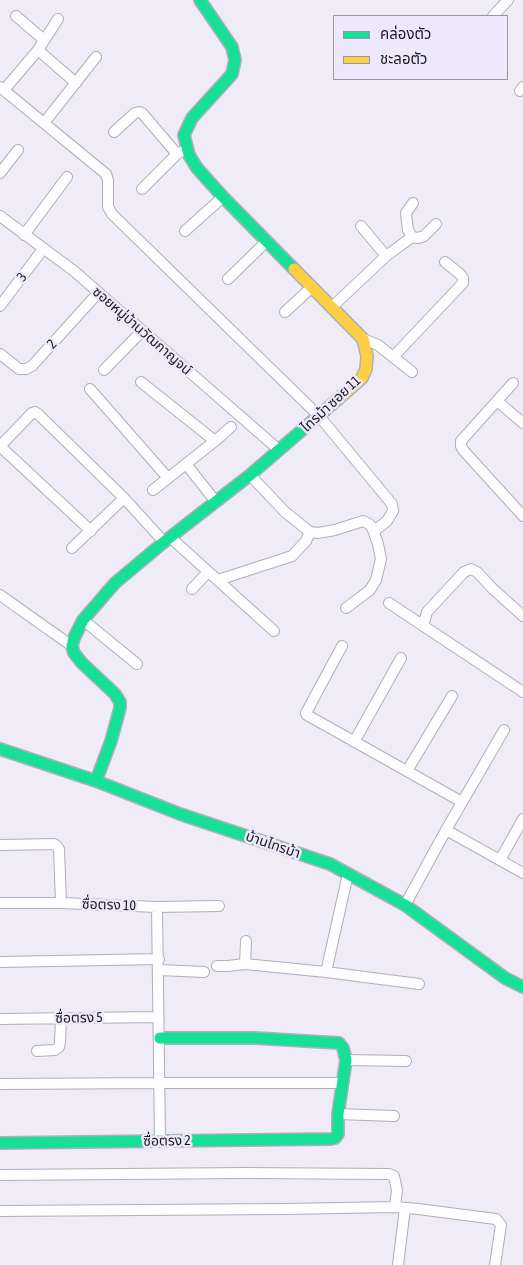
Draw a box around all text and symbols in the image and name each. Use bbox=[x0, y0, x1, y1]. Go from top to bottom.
legend bbox=[333, 15, 508, 80]
text: คล่องตัว bbox=[380, 25, 431, 42]
text: ชะลอตัว bbox=[380, 50, 427, 67]
street label: 3 bbox=[13, 269, 31, 285]
street label: ซอยหมู่บ้านวัฒกาญจน์ bbox=[89, 283, 195, 379]
street label: 2 bbox=[44, 336, 60, 352]
street label: ไทรม้า ซอย 11 bbox=[298, 372, 364, 436]
street label: บ้านไทรม้า bbox=[243, 828, 303, 862]
street label: ซื่อตรง 10 bbox=[82, 896, 136, 914]
street label: ซื่อตรง 5 bbox=[55, 1009, 103, 1027]
street label: ซื่อตรง 2 bbox=[143, 1132, 191, 1150]

